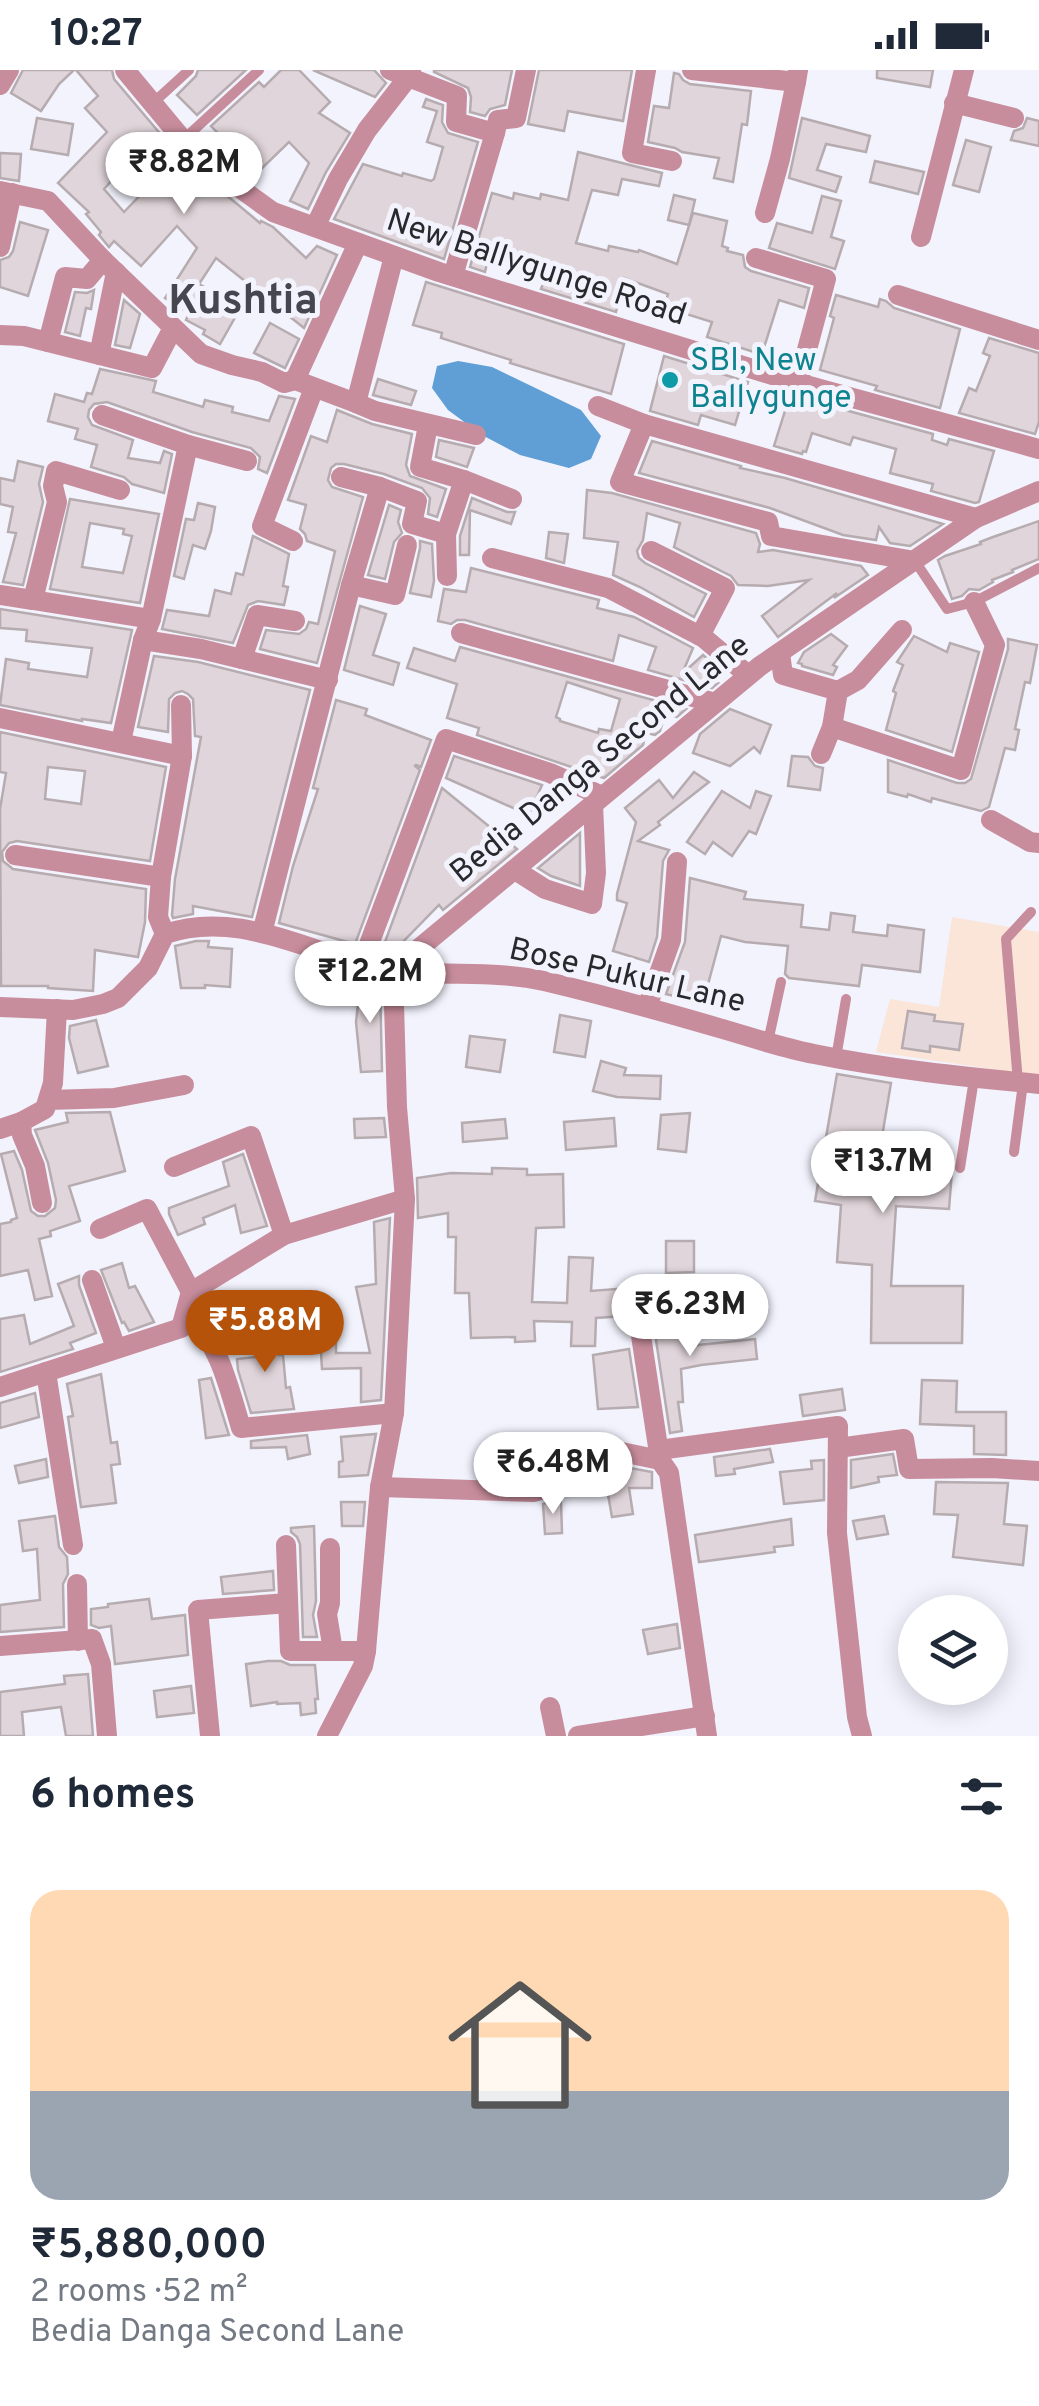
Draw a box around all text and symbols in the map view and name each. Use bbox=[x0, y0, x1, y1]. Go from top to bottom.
text: 10:27 bbox=[50, 11, 143, 60]
pin: ₹8.82M bbox=[103, 132, 265, 217]
text: ₹8.82M bbox=[127, 144, 241, 184]
street label: New Ballygunge Road bbox=[381, 202, 691, 336]
district label: Kushtia bbox=[168, 276, 318, 329]
place label: SBI, New Ballygunge bbox=[690, 342, 851, 419]
marker: SBI, New Ballygunge bbox=[659, 369, 681, 391]
street label: Bedia Danga Second Lane bbox=[443, 627, 759, 893]
street label: Bose Pukur Lane bbox=[505, 930, 749, 1024]
pin: ₹12.2M bbox=[289, 941, 451, 1026]
text: ₹12.2M bbox=[317, 953, 423, 993]
pin: ₹13.7M bbox=[802, 1131, 964, 1216]
text: ₹13.7M bbox=[833, 1143, 933, 1183]
pin: ₹6.23M bbox=[609, 1274, 771, 1359]
text: ₹6.23M bbox=[634, 1286, 747, 1326]
pin: ₹5.88M bbox=[184, 1290, 346, 1375]
text: ₹5.88M bbox=[208, 1302, 322, 1342]
pin: ₹6.48M bbox=[472, 1432, 634, 1517]
text: ₹6.48M bbox=[496, 1444, 610, 1484]
map controls bbox=[898, 1595, 1008, 1705]
button: layers bbox=[898, 1595, 1008, 1705]
icon: filters bbox=[954, 1769, 1009, 1824]
text: 6 homes bbox=[30, 1770, 195, 1823]
icon: home bbox=[430, 1955, 610, 2135]
text: ₹5,880,000 bbox=[30, 2220, 267, 2273]
text: 2 rooms · 52 m² bbox=[30, 2273, 247, 2313]
text: Bedia Danga Second Lane bbox=[30, 2313, 404, 2353]

